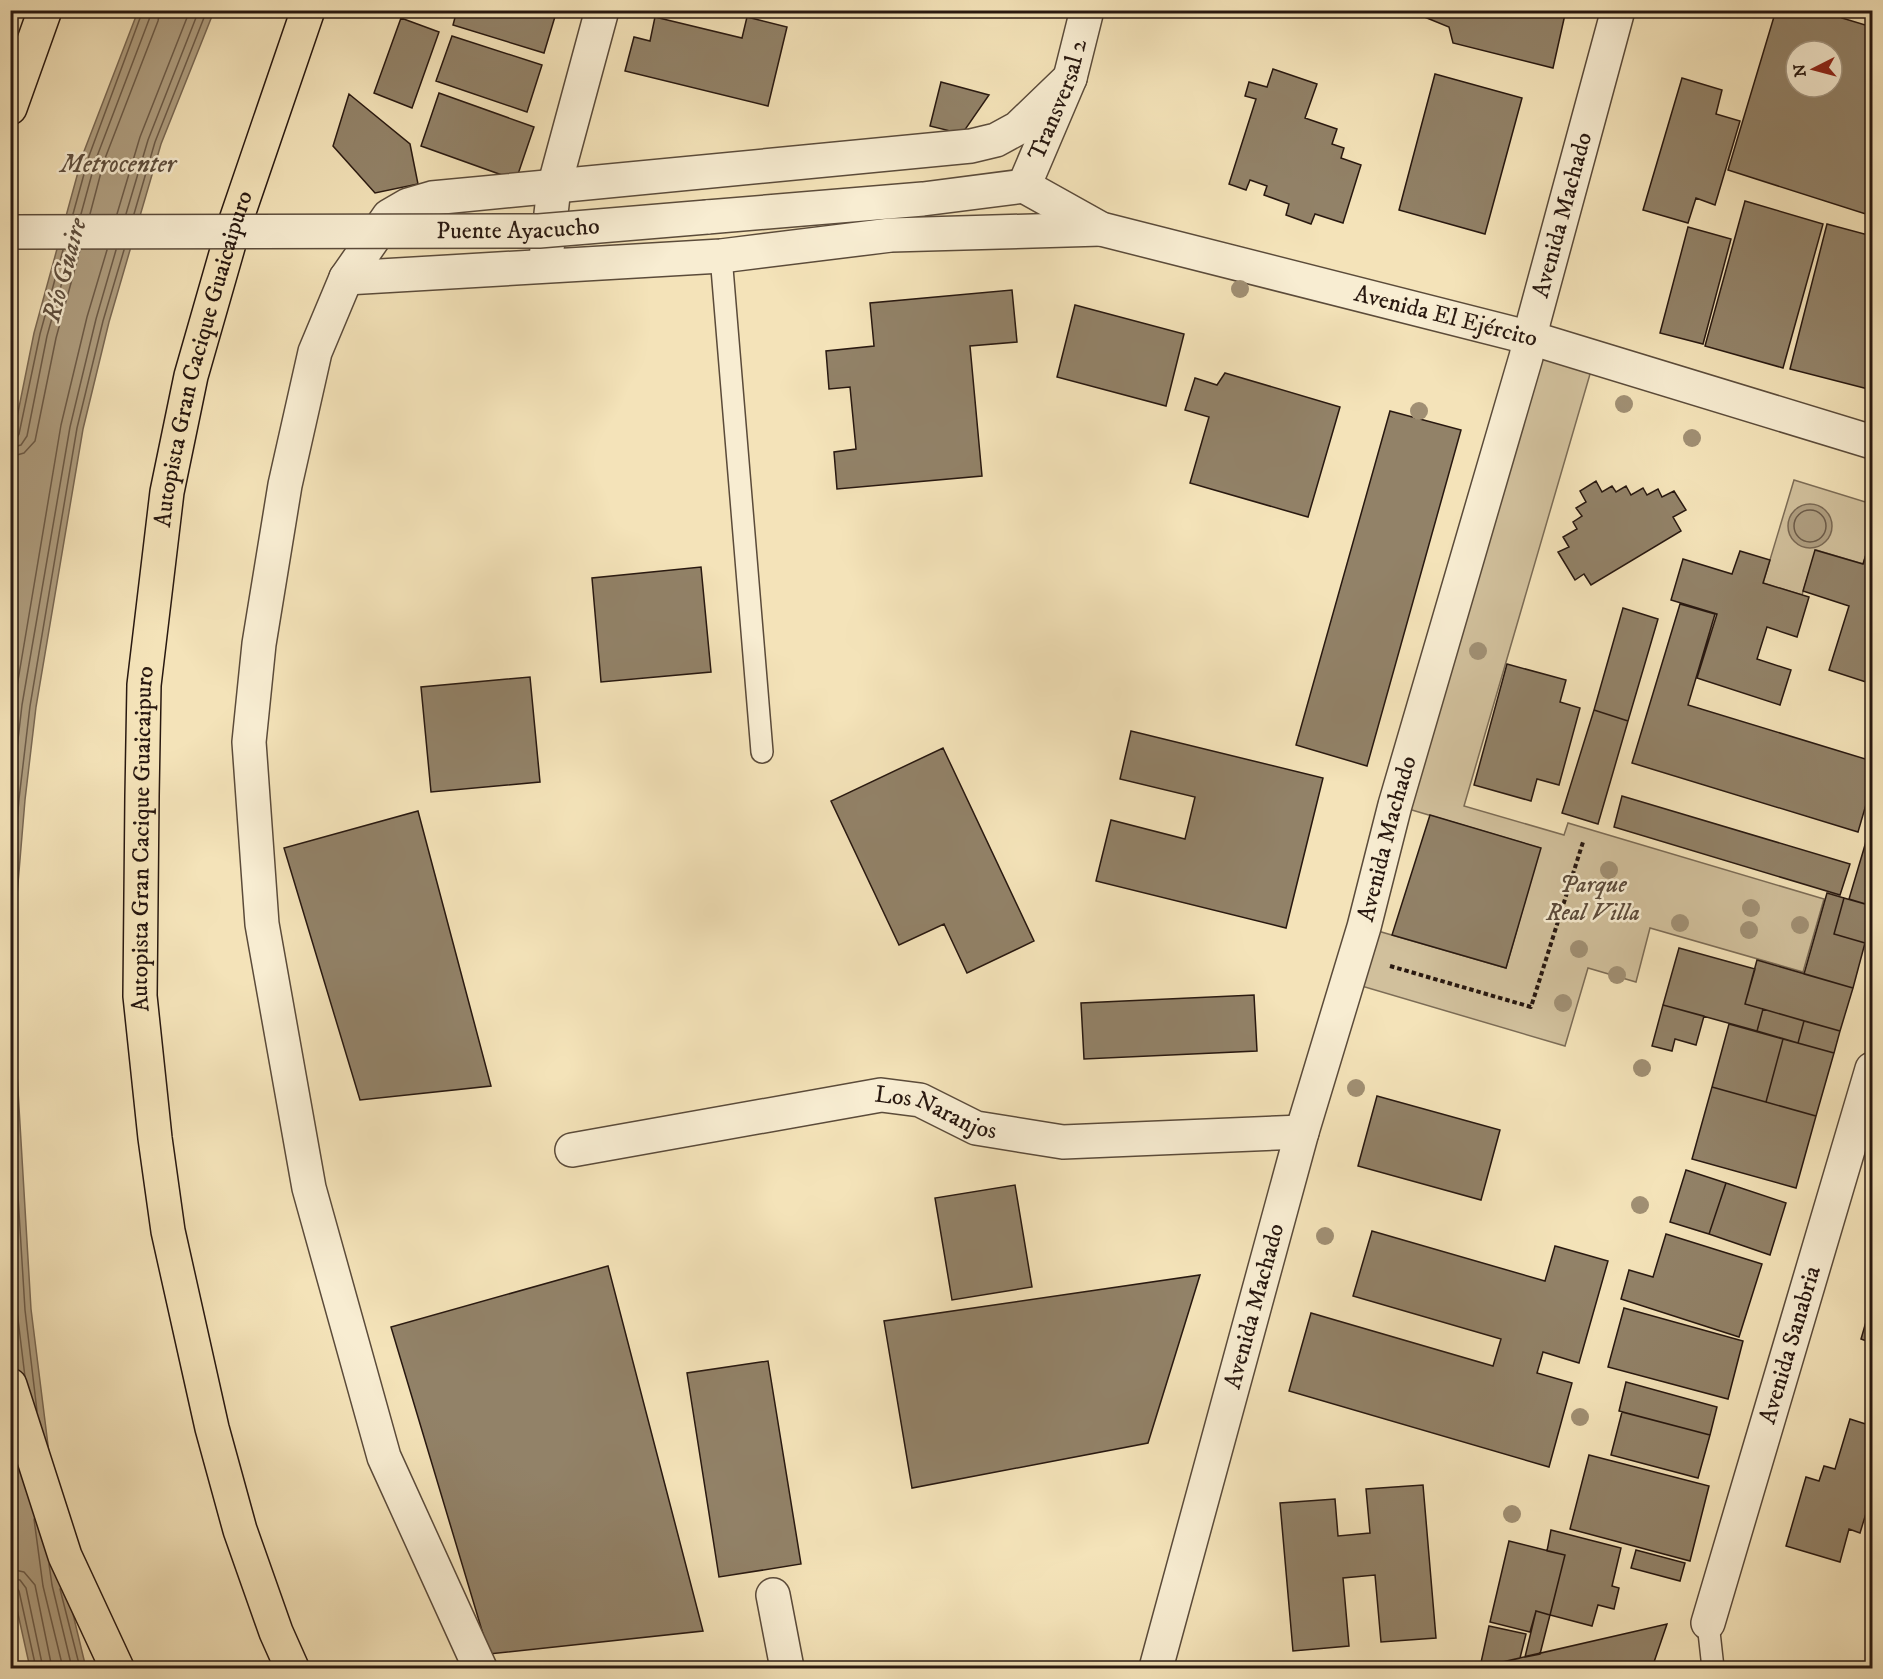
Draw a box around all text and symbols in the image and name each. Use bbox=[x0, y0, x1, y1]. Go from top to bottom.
street label: Transversal 2 bbox=[1022, 36, 1094, 165]
north arrow bbox=[1784, 39, 1844, 99]
text: N bbox=[1789, 63, 1811, 78]
street label: Avenida Machado bbox=[1526, 129, 1599, 301]
water label: Metrocenter bbox=[58, 148, 178, 181]
street label: Autopista Gran Cacique Guaicaipuro bbox=[148, 187, 260, 529]
street label: Puente Ayacucho bbox=[436, 211, 601, 246]
water label: Río Guaire bbox=[35, 213, 95, 326]
street label: Avenida El Ejército bbox=[1351, 279, 1541, 354]
street label: Autopista Gran Cacique Guaicaipuro bbox=[125, 664, 161, 1013]
street label: Avenida Machado bbox=[1351, 752, 1424, 925]
park label: Parque Real Villa bbox=[1545, 870, 1640, 928]
street label: Los Naranjos bbox=[873, 1079, 999, 1146]
street label: Avenida Machado bbox=[1218, 1220, 1291, 1392]
street label: Avenida Sanabria bbox=[1753, 1262, 1828, 1428]

